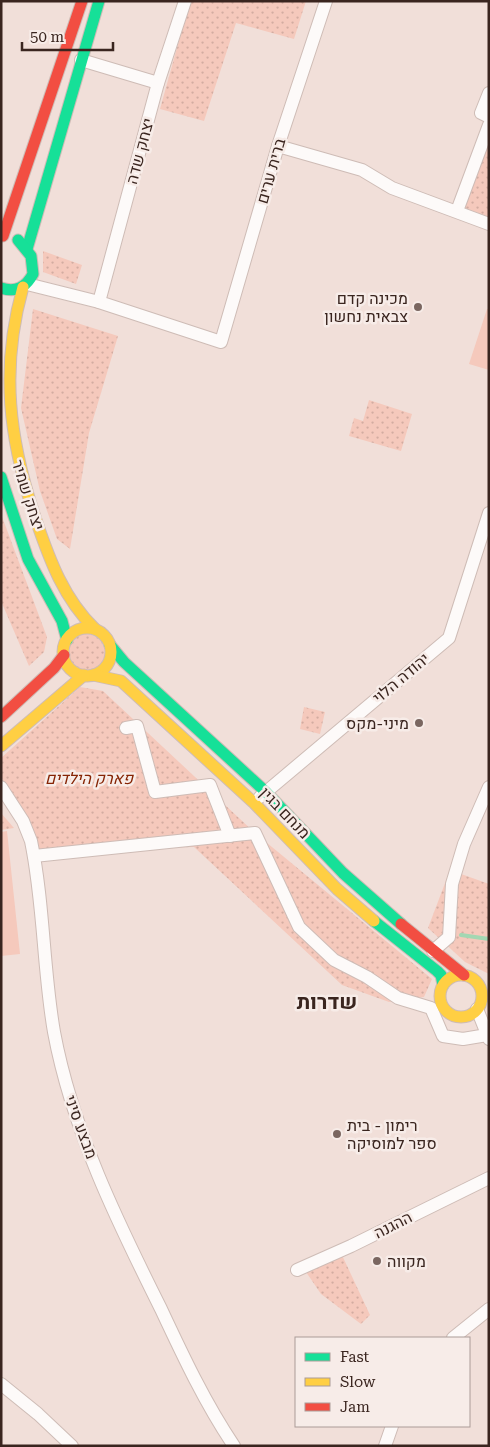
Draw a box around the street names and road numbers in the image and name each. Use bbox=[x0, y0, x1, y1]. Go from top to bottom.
street label: יצחק שדה bbox=[122, 116, 158, 186]
street label: ברית ערים bbox=[253, 136, 290, 206]
street label: יצחק שמיר bbox=[8, 457, 48, 533]
street label: יהודה הלוי bbox=[369, 649, 433, 707]
street label: מנחם בגין bbox=[256, 783, 314, 843]
street label: מבצע סיני bbox=[61, 1093, 101, 1161]
street label: ההגנה bbox=[371, 1207, 415, 1243]

